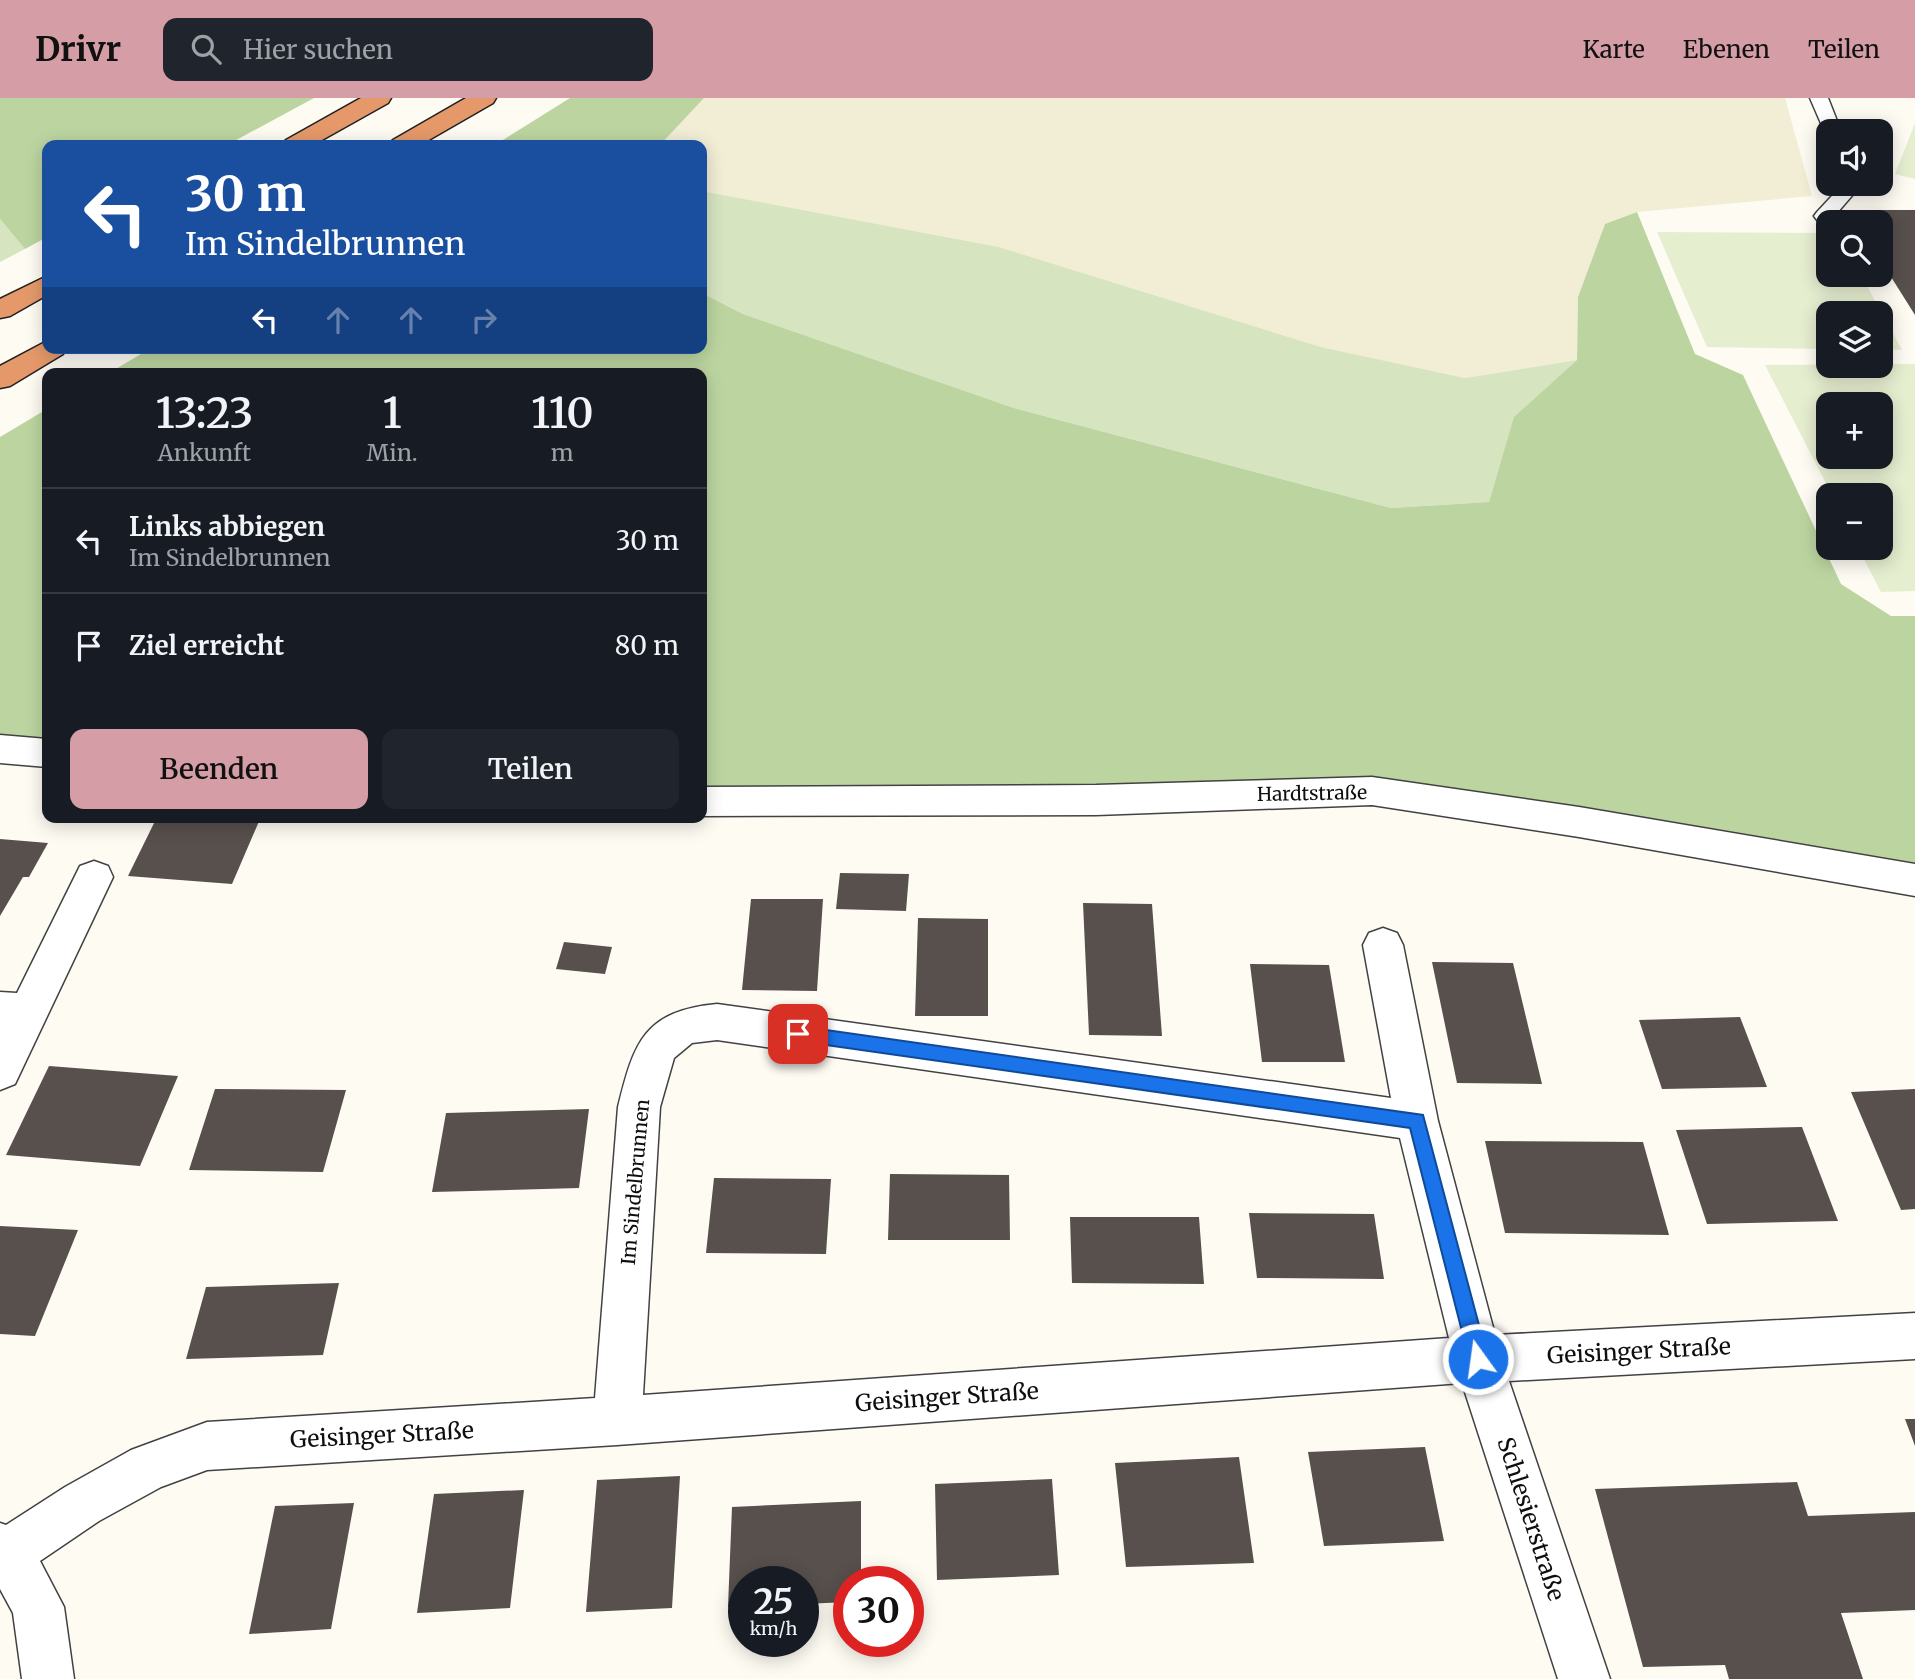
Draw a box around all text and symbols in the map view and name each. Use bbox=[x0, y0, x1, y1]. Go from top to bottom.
search box bbox=[163, 18, 653, 81]
text: Drivr bbox=[35, 29, 121, 70]
icon: search bbox=[187, 30, 225, 68]
text: Hier suchen bbox=[243, 33, 393, 66]
text: Karte bbox=[1582, 34, 1645, 65]
text: Ebenen bbox=[1683, 34, 1770, 65]
text: Teilen bbox=[1808, 34, 1880, 65]
map controls bbox=[1816, 119, 1893, 560]
button: sound bbox=[1816, 119, 1893, 196]
text: 30 m bbox=[185, 163, 306, 224]
icon: left bbox=[70, 168, 161, 259]
button: search bbox=[1816, 210, 1893, 287]
text: Im Sindelbrunnen bbox=[185, 224, 465, 264]
icon: left bbox=[246, 301, 284, 339]
icon: ahead bbox=[319, 301, 357, 339]
icon: ahead bbox=[392, 301, 430, 339]
icon: right bbox=[465, 301, 503, 339]
button: layers bbox=[1816, 301, 1893, 378]
text: 13:23 bbox=[155, 387, 253, 439]
text: 1 bbox=[382, 387, 402, 439]
text: 110 bbox=[531, 387, 594, 439]
button: + bbox=[1816, 392, 1893, 469]
text: Ankunft bbox=[158, 438, 251, 467]
text: Min. bbox=[367, 438, 418, 467]
text: m bbox=[551, 438, 574, 467]
button: − bbox=[1816, 483, 1893, 560]
text: Links abbiegen bbox=[129, 510, 325, 543]
icon: left bbox=[70, 522, 108, 560]
text: 30 m bbox=[616, 524, 679, 557]
text: Im Sindelbrunnen bbox=[129, 543, 331, 572]
icon: arrive bbox=[70, 627, 108, 665]
text: Ziel erreicht bbox=[129, 629, 284, 662]
text: 80 m bbox=[615, 629, 679, 662]
button: Beenden bbox=[70, 729, 368, 809]
button: Teilen bbox=[382, 729, 679, 809]
street label: Hardtstraße bbox=[1257, 780, 1367, 806]
pin bbox=[768, 1004, 828, 1064]
icon: arrive bbox=[779, 1015, 817, 1053]
street label: Im Sindelbrunnen bbox=[616, 1098, 654, 1266]
position arrow bbox=[1441, 1322, 1515, 1396]
street label: Geisinger Straße bbox=[1546, 1331, 1732, 1370]
street label: Geisinger Straße bbox=[854, 1376, 1040, 1417]
street label: Geisinger Straße bbox=[289, 1415, 475, 1454]
street label: Schlesierstraße bbox=[1491, 1433, 1572, 1604]
speed limit sign: 30 bbox=[833, 1566, 924, 1657]
text: 25 bbox=[753, 1580, 794, 1624]
text: km/h bbox=[750, 1617, 797, 1640]

